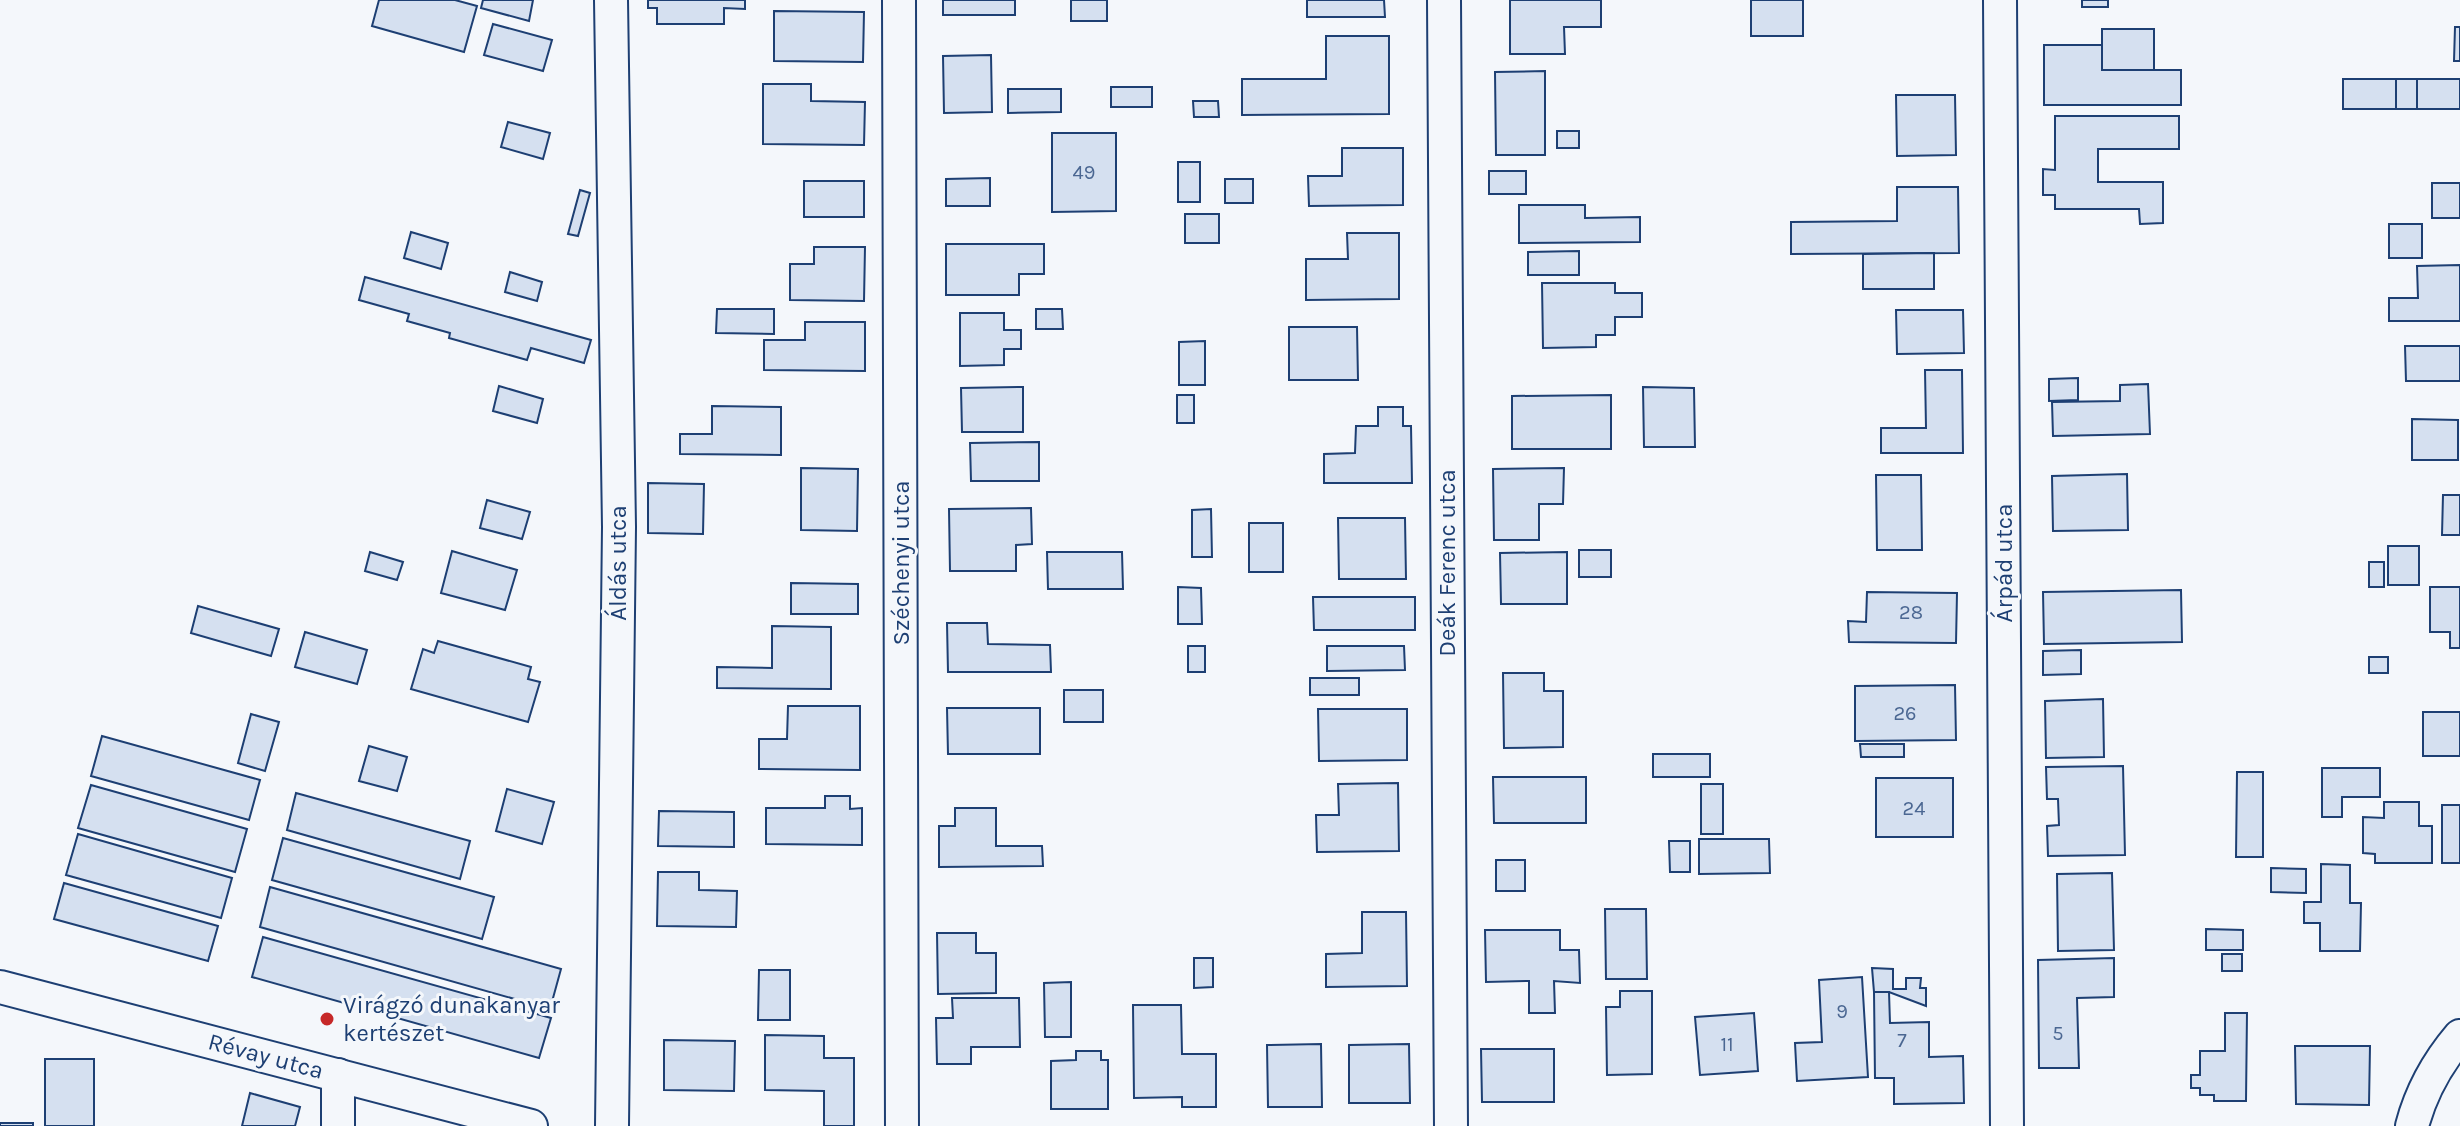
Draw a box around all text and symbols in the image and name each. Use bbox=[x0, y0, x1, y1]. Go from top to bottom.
house number: 49 bbox=[1073, 161, 1095, 184]
street label: Deák Ferenc utca bbox=[1433, 469, 1461, 657]
street label: Széchenyi utca bbox=[887, 480, 915, 646]
street label: Árpád utca bbox=[1989, 504, 2018, 622]
street label: Áldás utca bbox=[603, 505, 632, 621]
house number: 28 bbox=[1899, 601, 1923, 624]
house number: 26 bbox=[1893, 702, 1917, 725]
house number: 24 bbox=[1903, 797, 1925, 820]
place label: Virágzó dunakanyar kertészet bbox=[343, 991, 560, 1047]
house number: 9 bbox=[1836, 1000, 1848, 1023]
marker: Virágzó dunakanyar kertészet bbox=[318, 1010, 336, 1028]
house number: 5 bbox=[2052, 1022, 2064, 1045]
street label: Révay utca bbox=[205, 1027, 327, 1085]
house number: 7 bbox=[1897, 1029, 1907, 1052]
house number: 11 bbox=[1720, 1033, 1734, 1056]

